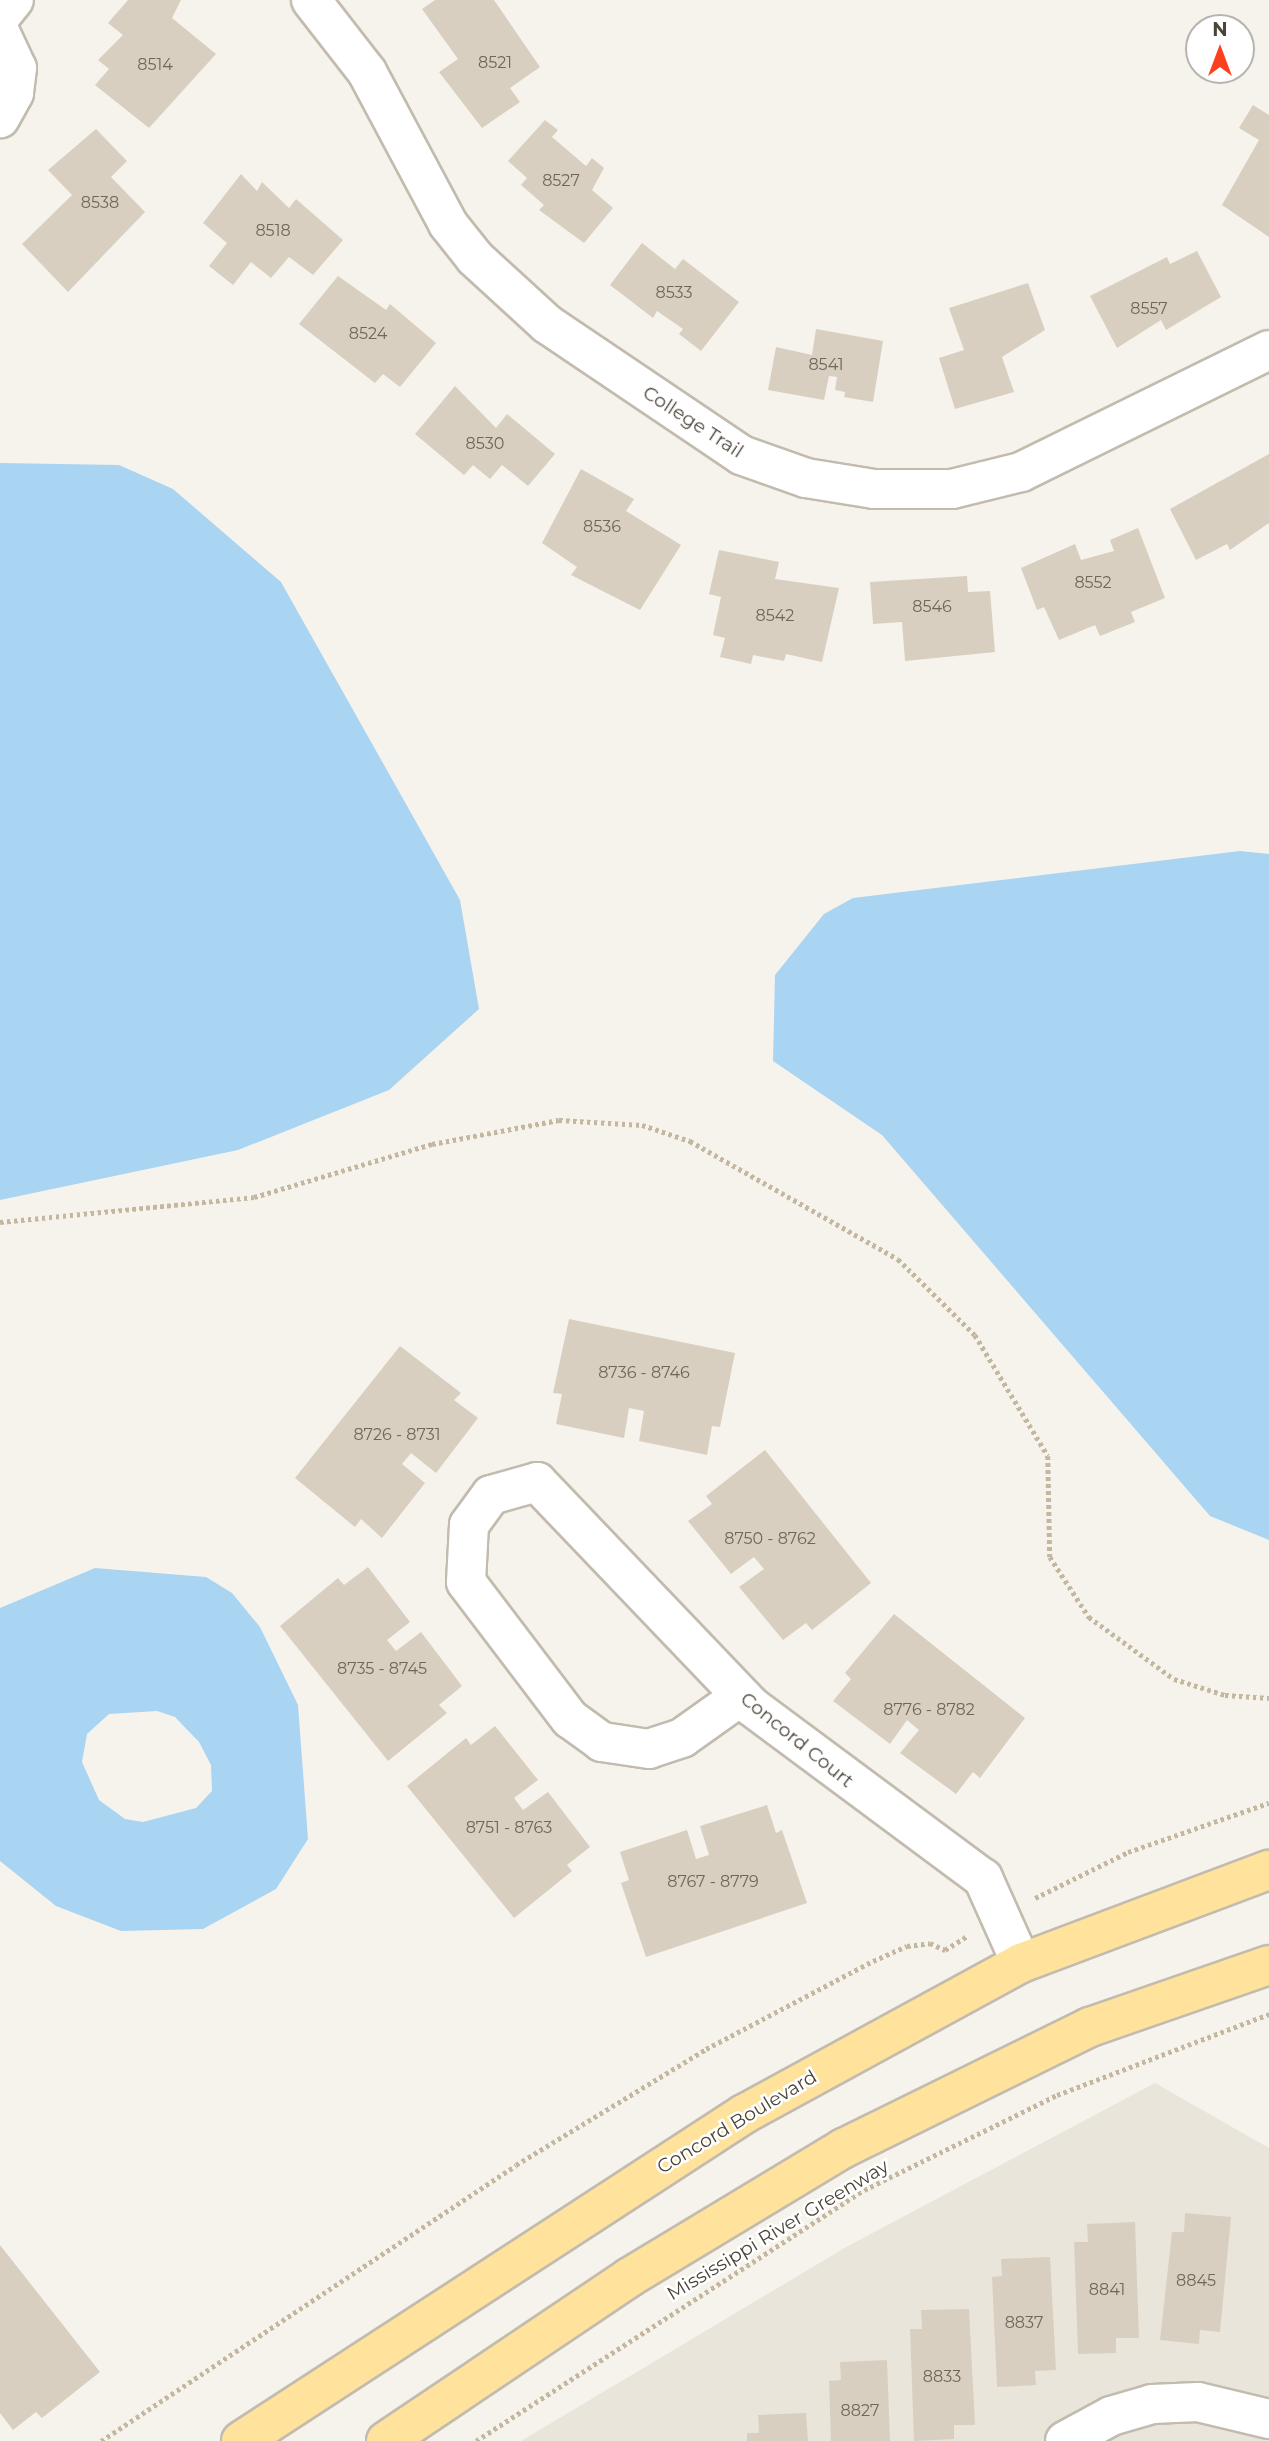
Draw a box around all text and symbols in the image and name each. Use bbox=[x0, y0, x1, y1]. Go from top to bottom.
north arrow bbox=[1185, 14, 1255, 84]
text: N bbox=[1212, 18, 1228, 41]
house number: 8521 bbox=[478, 53, 512, 73]
house number: 8514 bbox=[137, 55, 173, 75]
house number: 8527 bbox=[542, 171, 580, 191]
house number: 8538 bbox=[81, 193, 119, 213]
house number: 8518 bbox=[255, 221, 291, 241]
house number: 8533 bbox=[655, 283, 693, 303]
house number: 8557 bbox=[1130, 299, 1168, 319]
house number: 8524 bbox=[349, 324, 387, 344]
house number: 8541 bbox=[808, 355, 844, 375]
street label: College Trail bbox=[639, 381, 747, 463]
house number: 8530 bbox=[466, 434, 504, 454]
house number: 8536 bbox=[583, 517, 621, 537]
house number: 8552 bbox=[1074, 573, 1112, 593]
house number: 8546 bbox=[912, 597, 952, 617]
house number: 8542 bbox=[756, 606, 794, 626]
house number: 8736 - 8746 bbox=[598, 1363, 690, 1383]
house number: 8726 - 8731 bbox=[353, 1425, 441, 1445]
house number: 8750 - 8762 bbox=[724, 1529, 816, 1549]
house number: 8735 - 8745 bbox=[337, 1659, 427, 1679]
street label: Concord Court bbox=[736, 1687, 858, 1793]
house number: 8776 - 8782 bbox=[883, 1700, 975, 1720]
house number: 8751 - 8763 bbox=[466, 1818, 552, 1838]
house number: 8767 - 8779 bbox=[667, 1872, 759, 1892]
street label: Concord Boulevard bbox=[653, 2065, 821, 2179]
street label: Mississippi River Greenway bbox=[663, 2155, 893, 2305]
house number: 8845 bbox=[1176, 2271, 1216, 2291]
house number: 8841 bbox=[1089, 2280, 1125, 2300]
house number: 8837 bbox=[1005, 2313, 1043, 2333]
house number: 8833 bbox=[923, 2367, 961, 2387]
house number: 8827 bbox=[841, 2401, 879, 2421]

